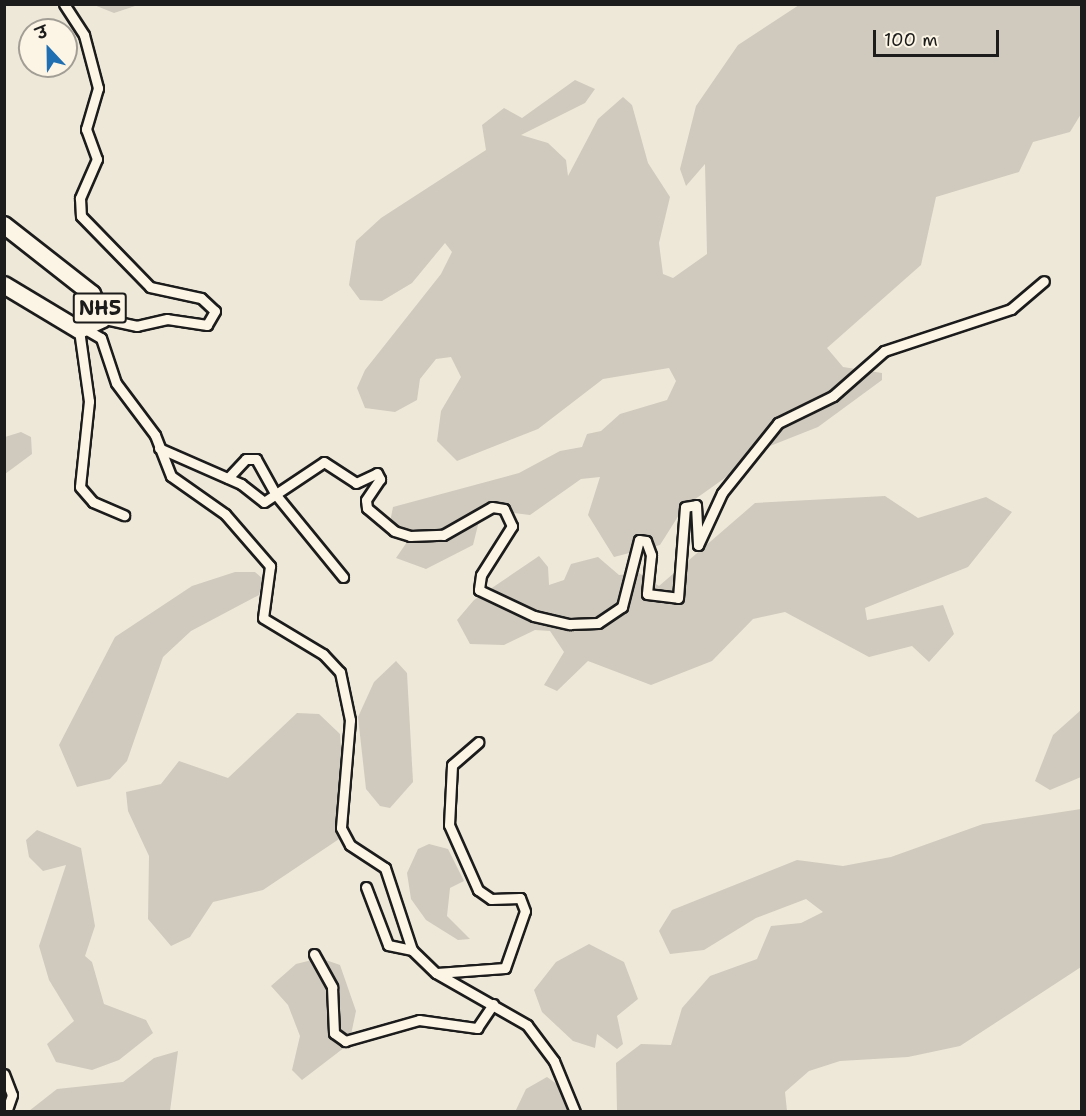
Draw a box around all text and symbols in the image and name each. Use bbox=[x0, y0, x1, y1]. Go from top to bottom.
north arrow bbox=[18, 18, 78, 78]
scale bar bbox=[876, 18, 1002, 56]
text: उ bbox=[33, 21, 51, 44]
text: 100 m bbox=[884, 28, 938, 52]
road number: NH5 bbox=[72, 291, 128, 325]

